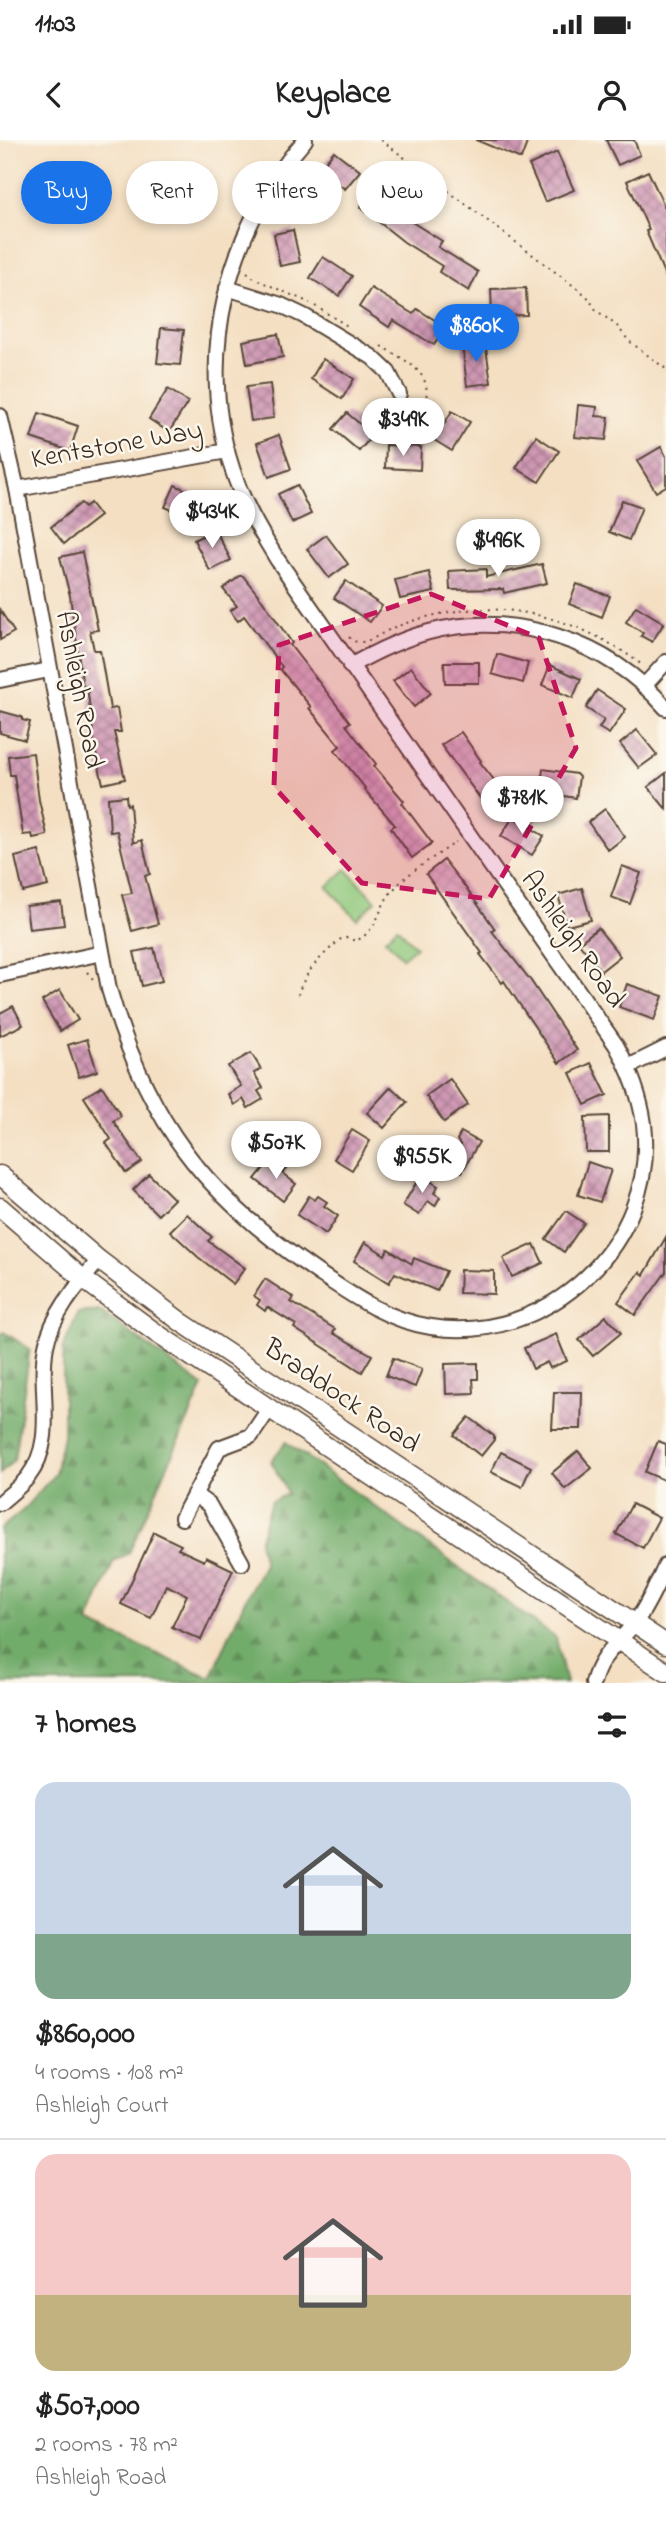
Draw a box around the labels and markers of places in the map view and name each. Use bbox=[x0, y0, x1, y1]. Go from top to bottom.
pin: $860K bbox=[427, 304, 525, 364]
pin: $349K bbox=[354, 398, 452, 458]
pin: $434K bbox=[163, 490, 261, 550]
pin: $496K bbox=[449, 520, 547, 579]
pin: $781K bbox=[473, 776, 571, 836]
pin: $507K bbox=[227, 1122, 325, 1181]
pin: $955K bbox=[373, 1136, 471, 1195]

